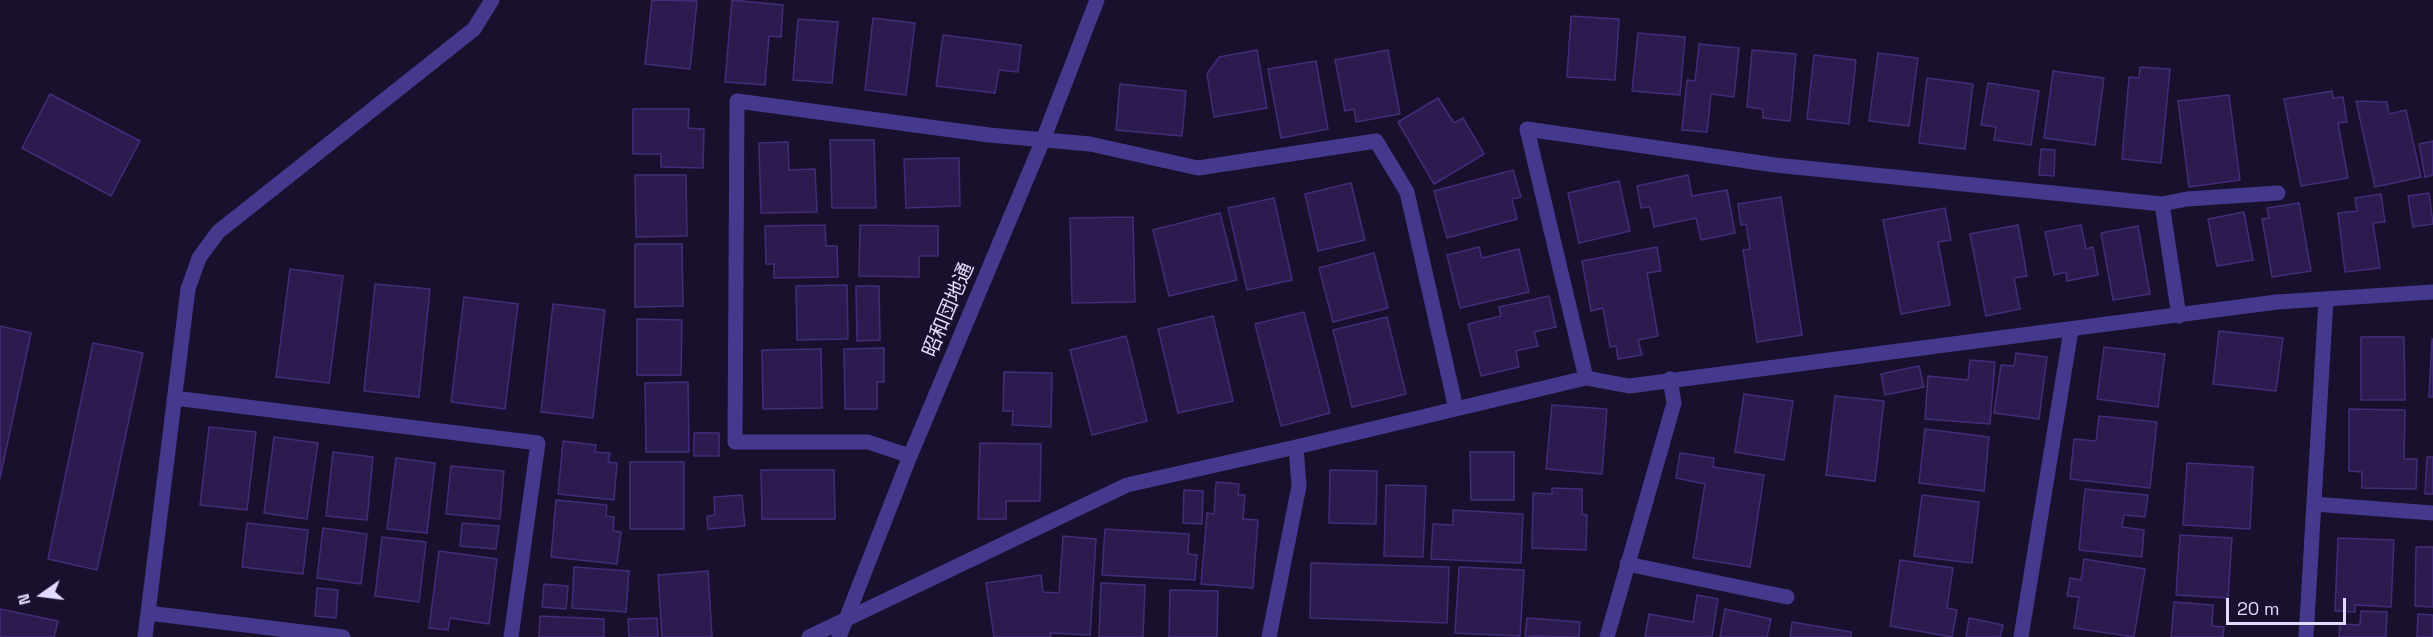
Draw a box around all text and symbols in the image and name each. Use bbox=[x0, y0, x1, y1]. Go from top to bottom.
street label: 昭和団地通 bbox=[918, 259, 980, 361]
north arrow bbox=[12, 565, 72, 625]
scale bar bbox=[2229, 586, 2349, 624]
text: N bbox=[13, 592, 36, 607]
text: 20 m bbox=[2237, 597, 2280, 620]

